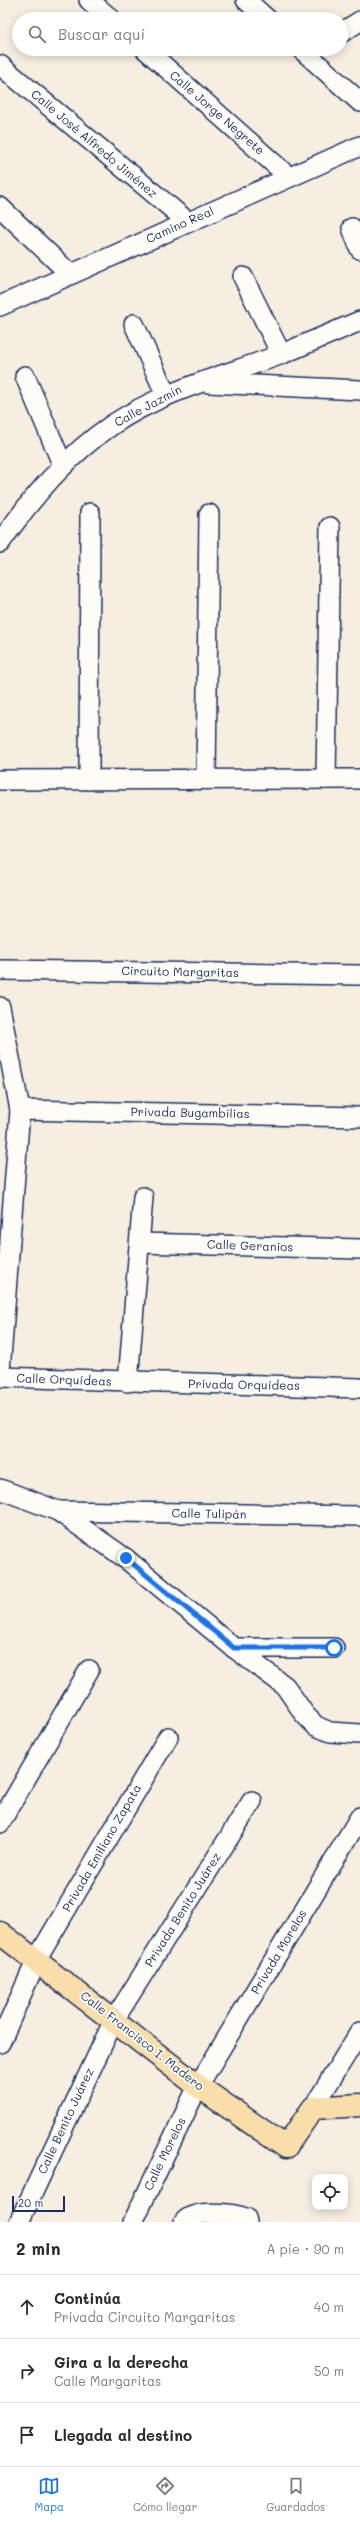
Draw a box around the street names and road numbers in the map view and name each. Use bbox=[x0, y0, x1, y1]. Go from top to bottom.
street label: Calle Jorge Negrete bbox=[167, 67, 268, 158]
street label: Calle José Alfredo Jiménez bbox=[28, 86, 161, 201]
street label: Camino Real bbox=[143, 202, 216, 246]
street label: Calle Jazmín bbox=[111, 381, 184, 430]
street label: Circuito Margaritas bbox=[121, 962, 239, 980]
street label: Privada Bugambilias bbox=[130, 1103, 250, 1121]
street label: Calle Geranios bbox=[207, 1235, 294, 1255]
street label: Calle Orquídeas bbox=[16, 1369, 112, 1389]
street label: Privada Orquídeas bbox=[188, 1375, 300, 1393]
street label: Calle Tulipán bbox=[171, 1504, 247, 1522]
street label: Privada Emiliano Zapata bbox=[58, 1781, 144, 1914]
street label: Privada Benito Juárez bbox=[140, 1849, 224, 1970]
street label: Privada Morelos bbox=[247, 1906, 310, 1997]
street label: Calle Francisco I. Madero bbox=[78, 1987, 208, 2094]
street label: Calle Benito Juárez bbox=[33, 2065, 97, 2176]
street label: Calle Morelos bbox=[139, 2114, 189, 2193]

